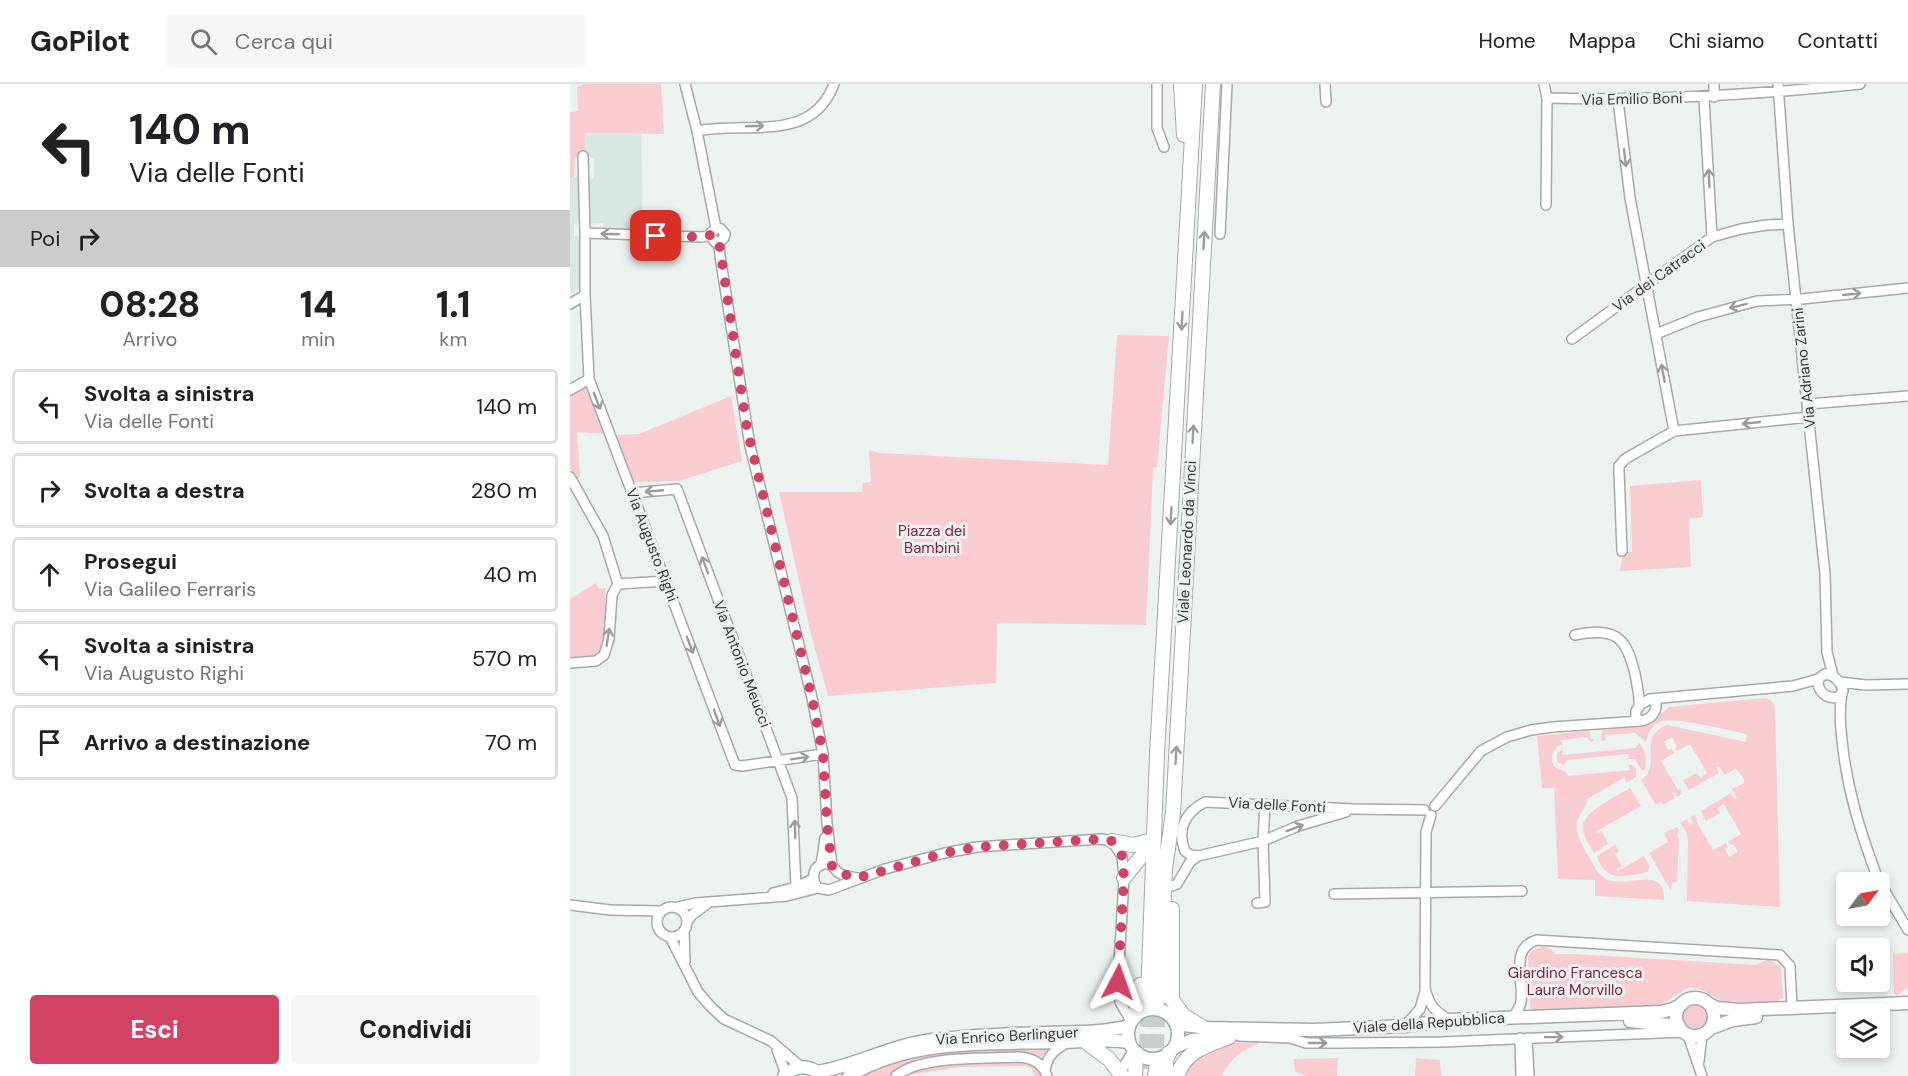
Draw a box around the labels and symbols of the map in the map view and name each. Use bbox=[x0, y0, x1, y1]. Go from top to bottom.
street label: Via Emilio Boni bbox=[1581, 88, 1683, 110]
one-way arrow bbox=[744, 121, 764, 132]
one-way arrow bbox=[1620, 148, 1631, 167]
one-way arrow bbox=[1703, 169, 1714, 189]
pin bbox=[630, 210, 681, 261]
one-way arrow bbox=[601, 228, 621, 239]
one-way arrow bbox=[1199, 230, 1210, 250]
street label: Via dei Catracci bbox=[1608, 235, 1710, 317]
one-way arrow bbox=[1841, 288, 1861, 299]
one-way arrow bbox=[1729, 300, 1748, 312]
street label: Via Adriano Zarini bbox=[1788, 307, 1820, 429]
one-way arrow bbox=[1176, 311, 1187, 331]
one-way arrow bbox=[1657, 364, 1668, 383]
one-way arrow bbox=[592, 391, 603, 410]
one-way arrow bbox=[1742, 418, 1762, 429]
one-way arrow bbox=[1187, 425, 1198, 445]
street label: Viale Leonardo da Vinci bbox=[1173, 460, 1201, 624]
street label: Via Augusto Righi bbox=[621, 485, 683, 605]
one-way arrow bbox=[645, 486, 665, 497]
one-way arrow bbox=[1165, 506, 1176, 526]
park label: Piazza dei Bambini bbox=[898, 521, 966, 558]
one-way arrow bbox=[699, 557, 710, 575]
street label: Via Antonio Meucci bbox=[709, 598, 775, 730]
one-way arrow bbox=[603, 628, 614, 647]
one-way arrow bbox=[685, 636, 696, 654]
one-way arrow bbox=[712, 708, 723, 726]
one-way arrow bbox=[1170, 745, 1181, 765]
one-way arrow bbox=[789, 752, 809, 763]
street label: Via delle Fonti bbox=[1228, 792, 1326, 818]
one-way arrow bbox=[789, 819, 800, 839]
one-way arrow bbox=[1285, 822, 1303, 833]
north arrow bbox=[1836, 872, 1890, 926]
position arrow bbox=[1086, 950, 1150, 1014]
park label: Giardino Francesca Laura Morvillo bbox=[1508, 963, 1642, 1000]
street label: Viale della Repubblica bbox=[1353, 1008, 1505, 1038]
street label: Via Enrico Berlinguer bbox=[935, 1022, 1079, 1050]
one-way arrow bbox=[1544, 1031, 1564, 1043]
one-way arrow bbox=[1307, 1037, 1327, 1049]

